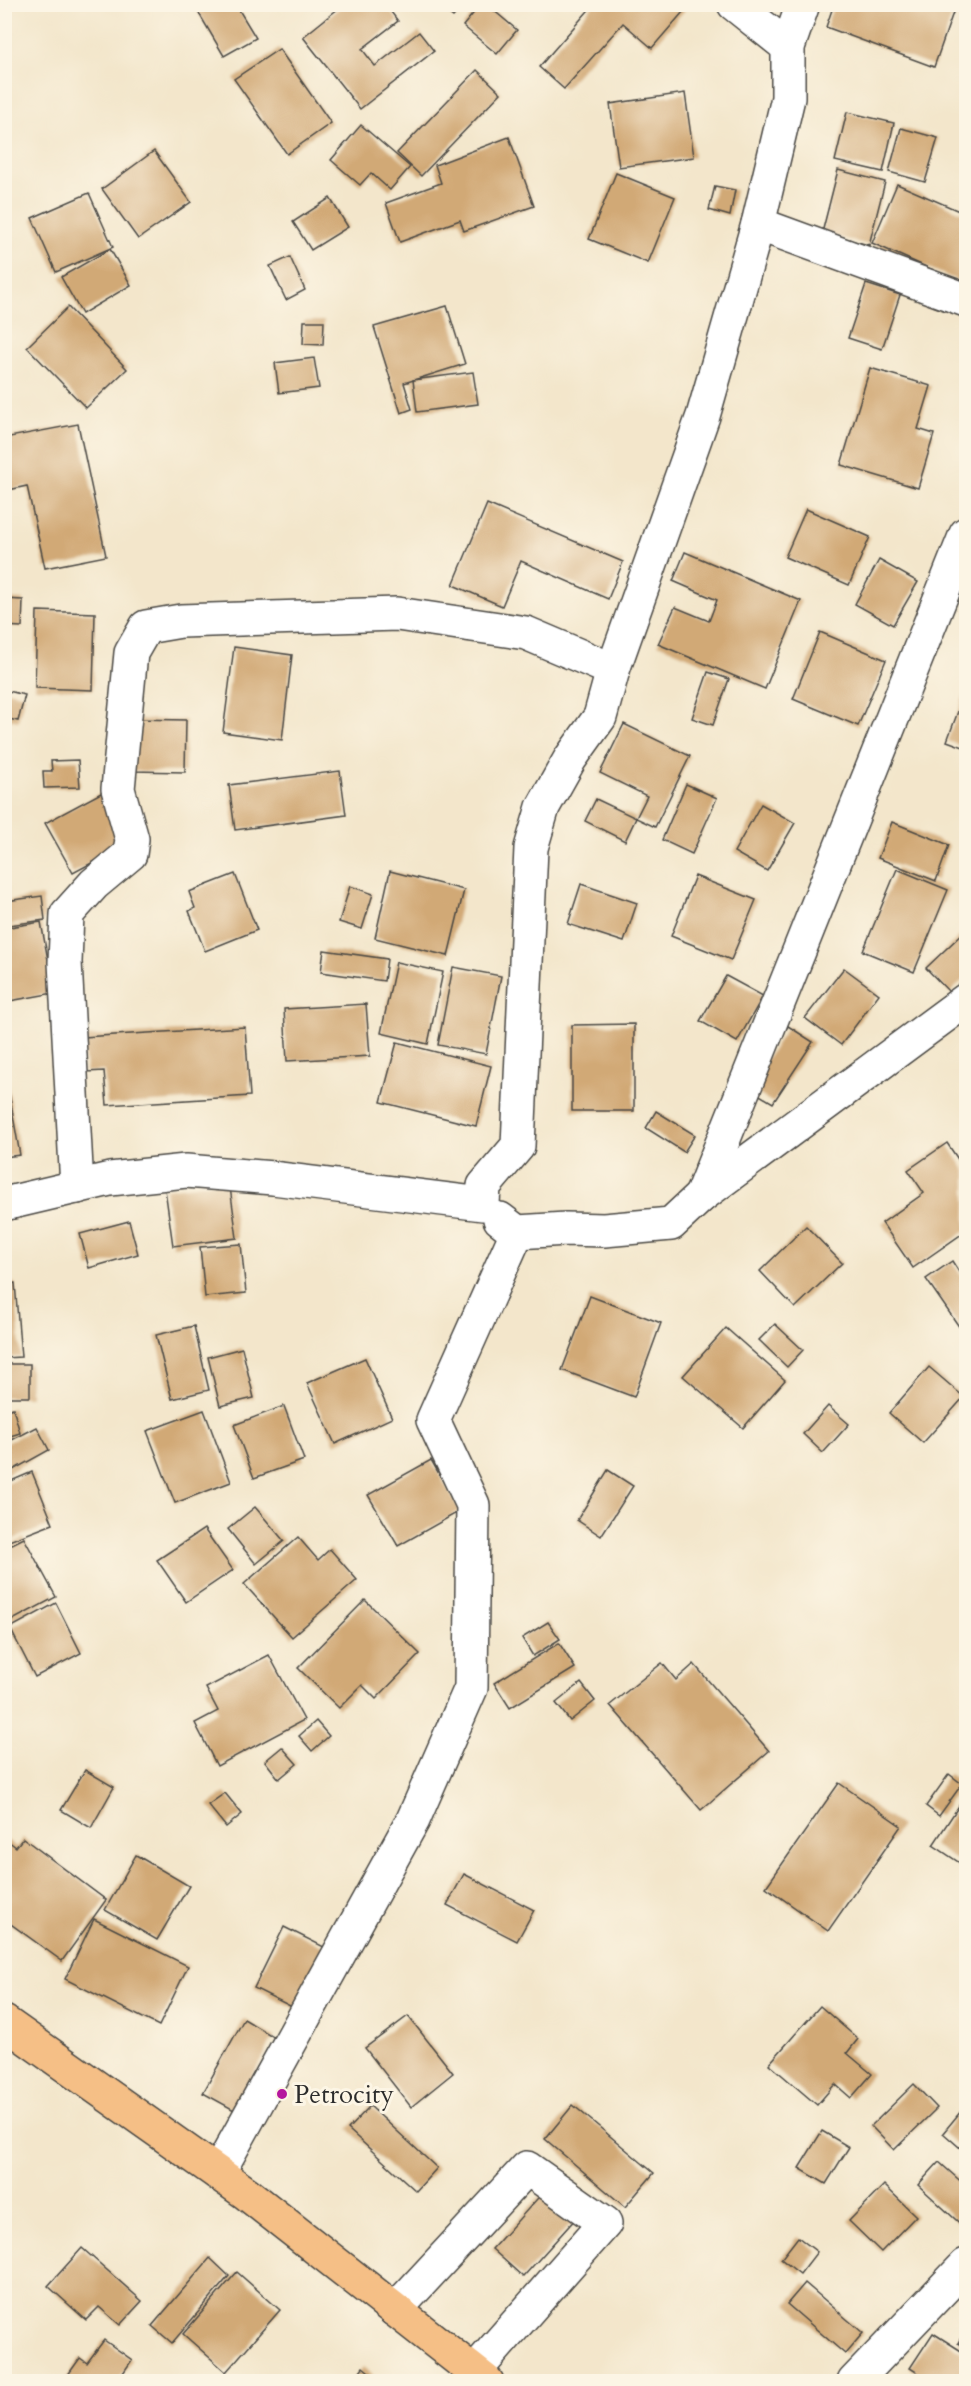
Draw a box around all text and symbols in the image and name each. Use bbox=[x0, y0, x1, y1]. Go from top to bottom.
place label: Petrocity bbox=[294, 2077, 394, 2112]
marker: Petrocity bbox=[275, 2087, 289, 2101]

